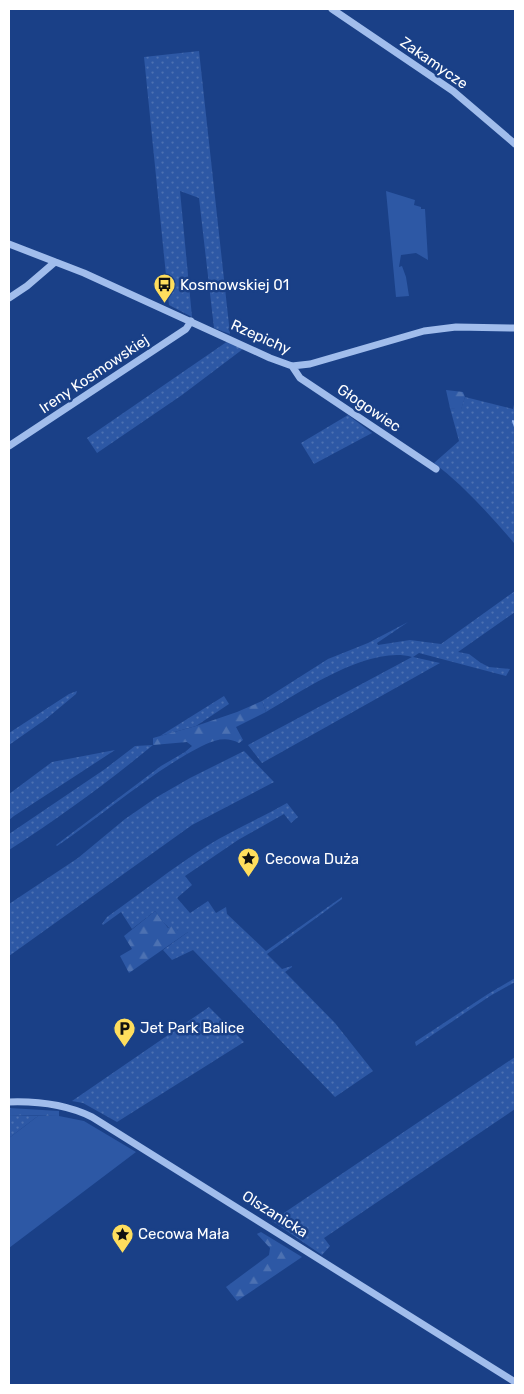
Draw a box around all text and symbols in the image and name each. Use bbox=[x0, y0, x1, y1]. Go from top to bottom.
street label: Zakamycze bbox=[397, 33, 471, 93]
bus stop icon: Kosmowskiej 01 bbox=[152, 273, 176, 304]
place label: Kosmowskiej 01 bbox=[180, 276, 289, 294]
street label: Rzepichy bbox=[228, 316, 294, 358]
street label: Ireny Kosmowskiej bbox=[36, 331, 152, 417]
street label: Głogowiec bbox=[334, 380, 404, 436]
place icon: Cecowa Duża bbox=[237, 847, 261, 878]
place label: Cecowa Duża bbox=[265, 850, 359, 868]
parking icon: Jet Park Balice bbox=[112, 1016, 136, 1047]
place label: Jet Park Balice bbox=[140, 1019, 244, 1037]
street label: Olszanicka bbox=[239, 1187, 311, 1241]
place icon: Cecowa Mała bbox=[110, 1222, 134, 1253]
place label: Cecowa Mała bbox=[138, 1225, 229, 1243]

